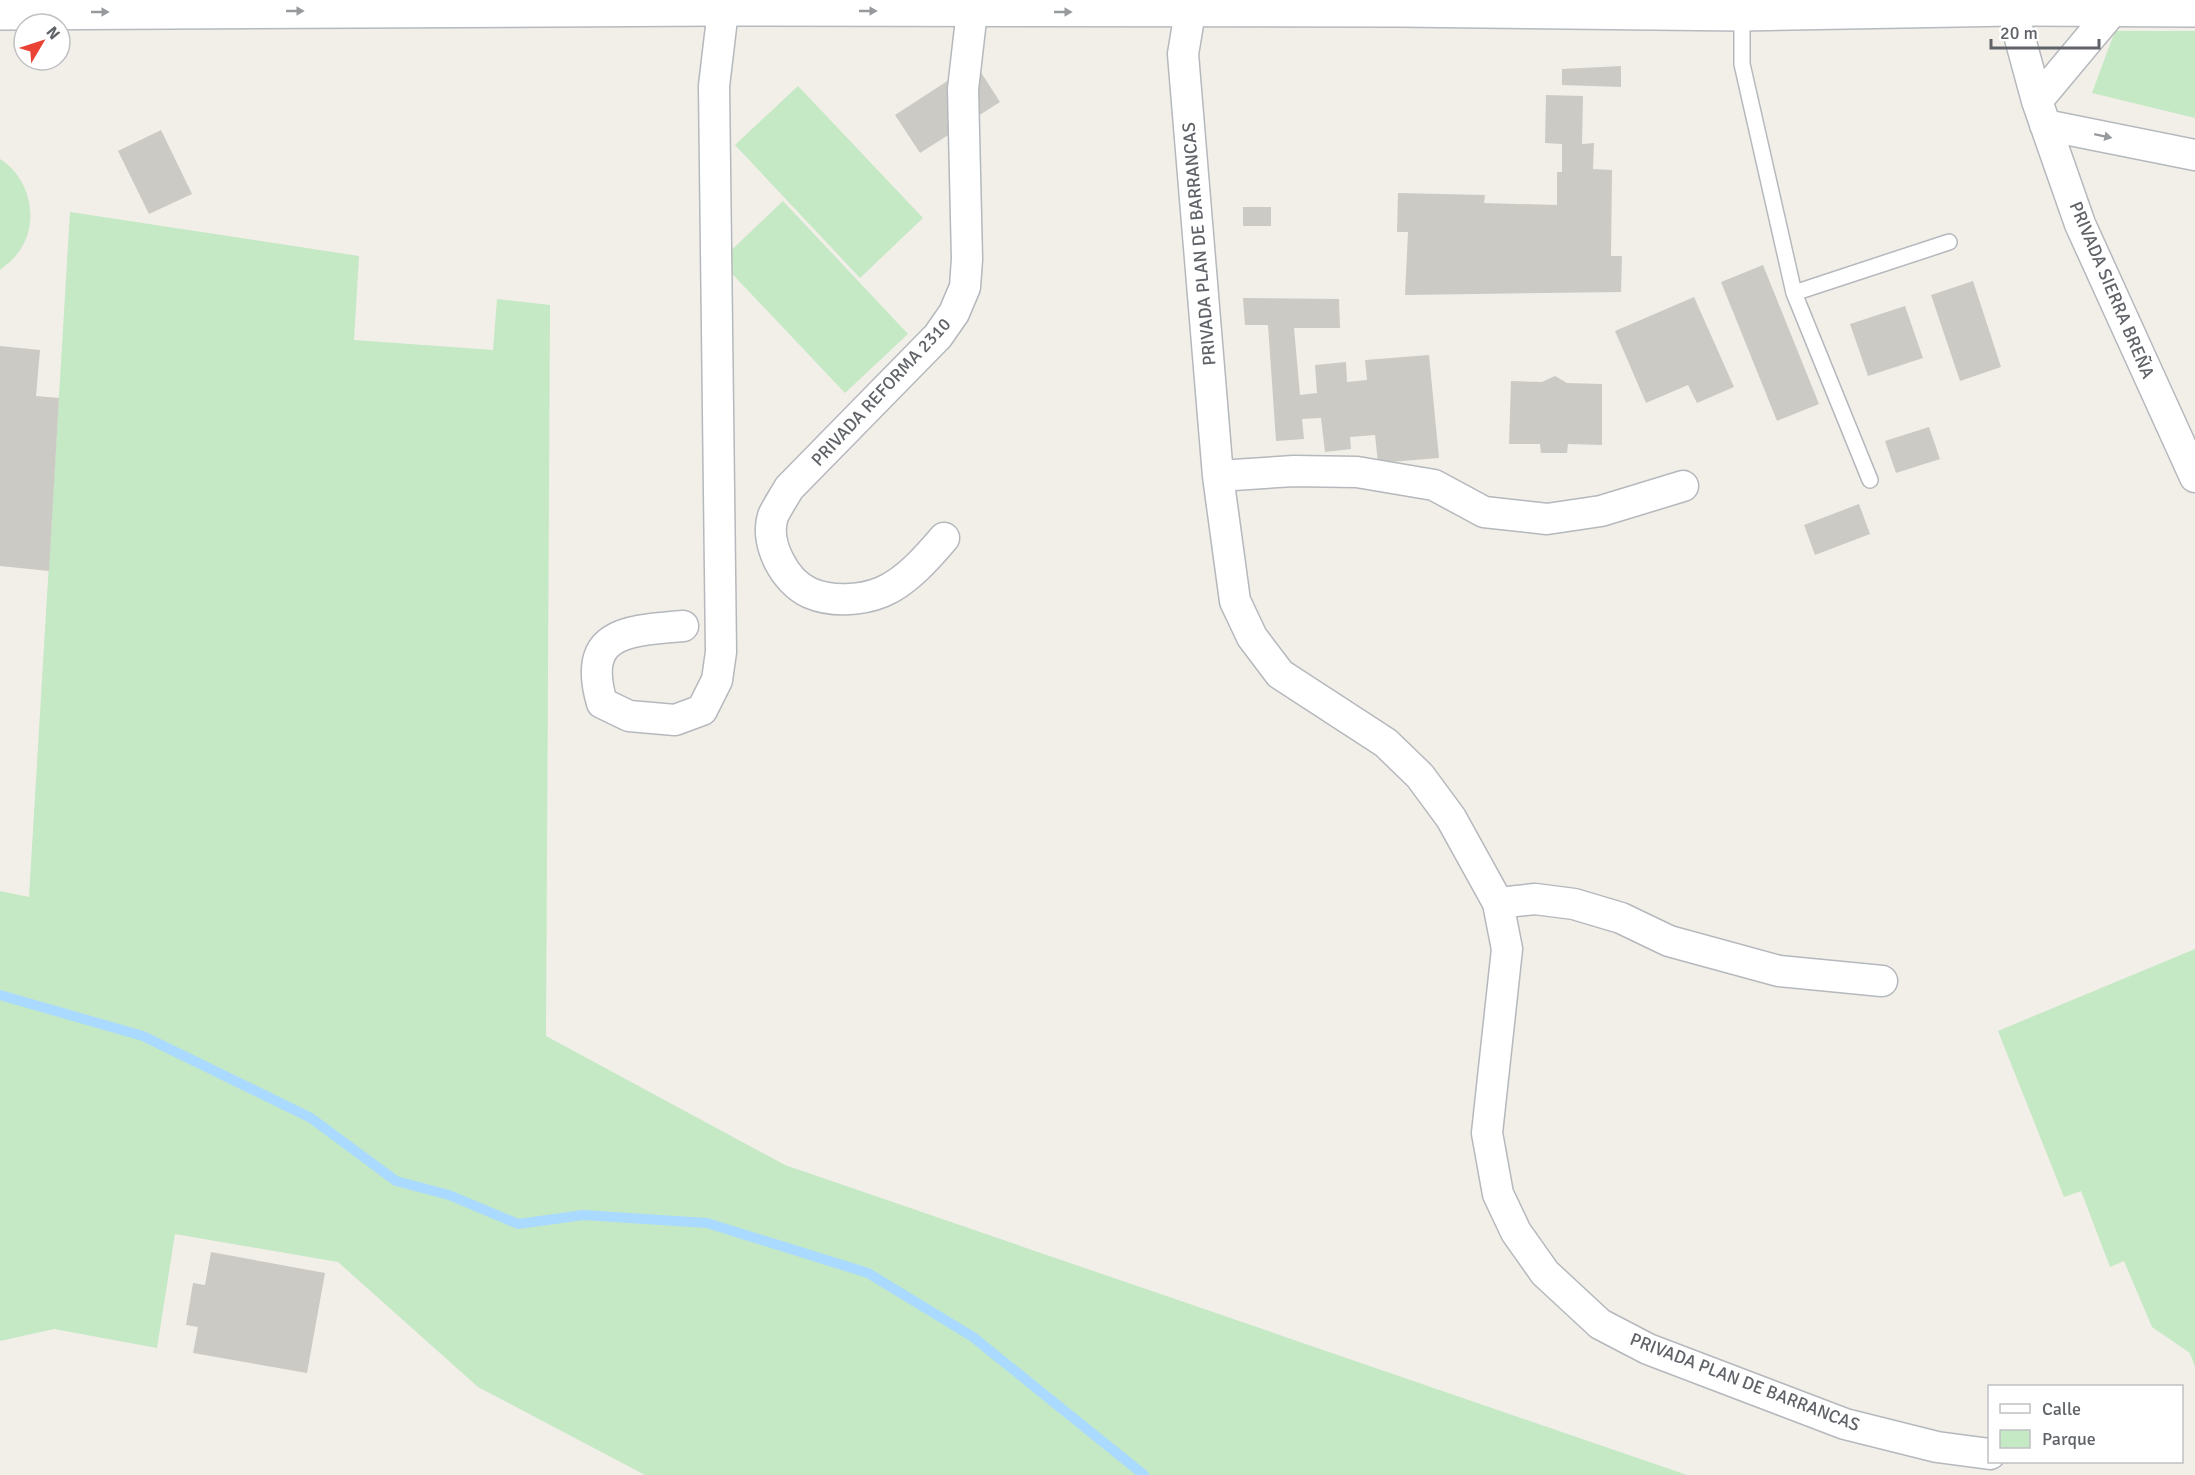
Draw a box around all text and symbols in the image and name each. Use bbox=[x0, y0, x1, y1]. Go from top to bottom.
one-way arrow bbox=[286, 6, 305, 16]
one-way arrow bbox=[859, 6, 878, 16]
one-way arrow bbox=[91, 7, 110, 17]
one-way arrow bbox=[1054, 7, 1073, 17]
north arrow bbox=[12, 12, 72, 72]
scale bar bbox=[1991, 12, 2099, 50]
text: 20 m bbox=[2000, 22, 2038, 44]
text: N bbox=[42, 23, 64, 44]
street label: PRIVADA PLAN DE BARRANCAS bbox=[1177, 121, 1221, 367]
one-way arrow bbox=[2093, 132, 2112, 142]
street label: PRIVADA SIERRA BREÑA bbox=[2065, 198, 2159, 382]
street label: PRIVADA REFORMA 2310 bbox=[807, 313, 955, 471]
street label: PRIVADA PLAN DE BARRANCAS bbox=[1627, 1328, 1863, 1436]
legend bbox=[1988, 1385, 2183, 1463]
text: Calle bbox=[2042, 1398, 2081, 1420]
text: Parque bbox=[2042, 1428, 2096, 1450]

